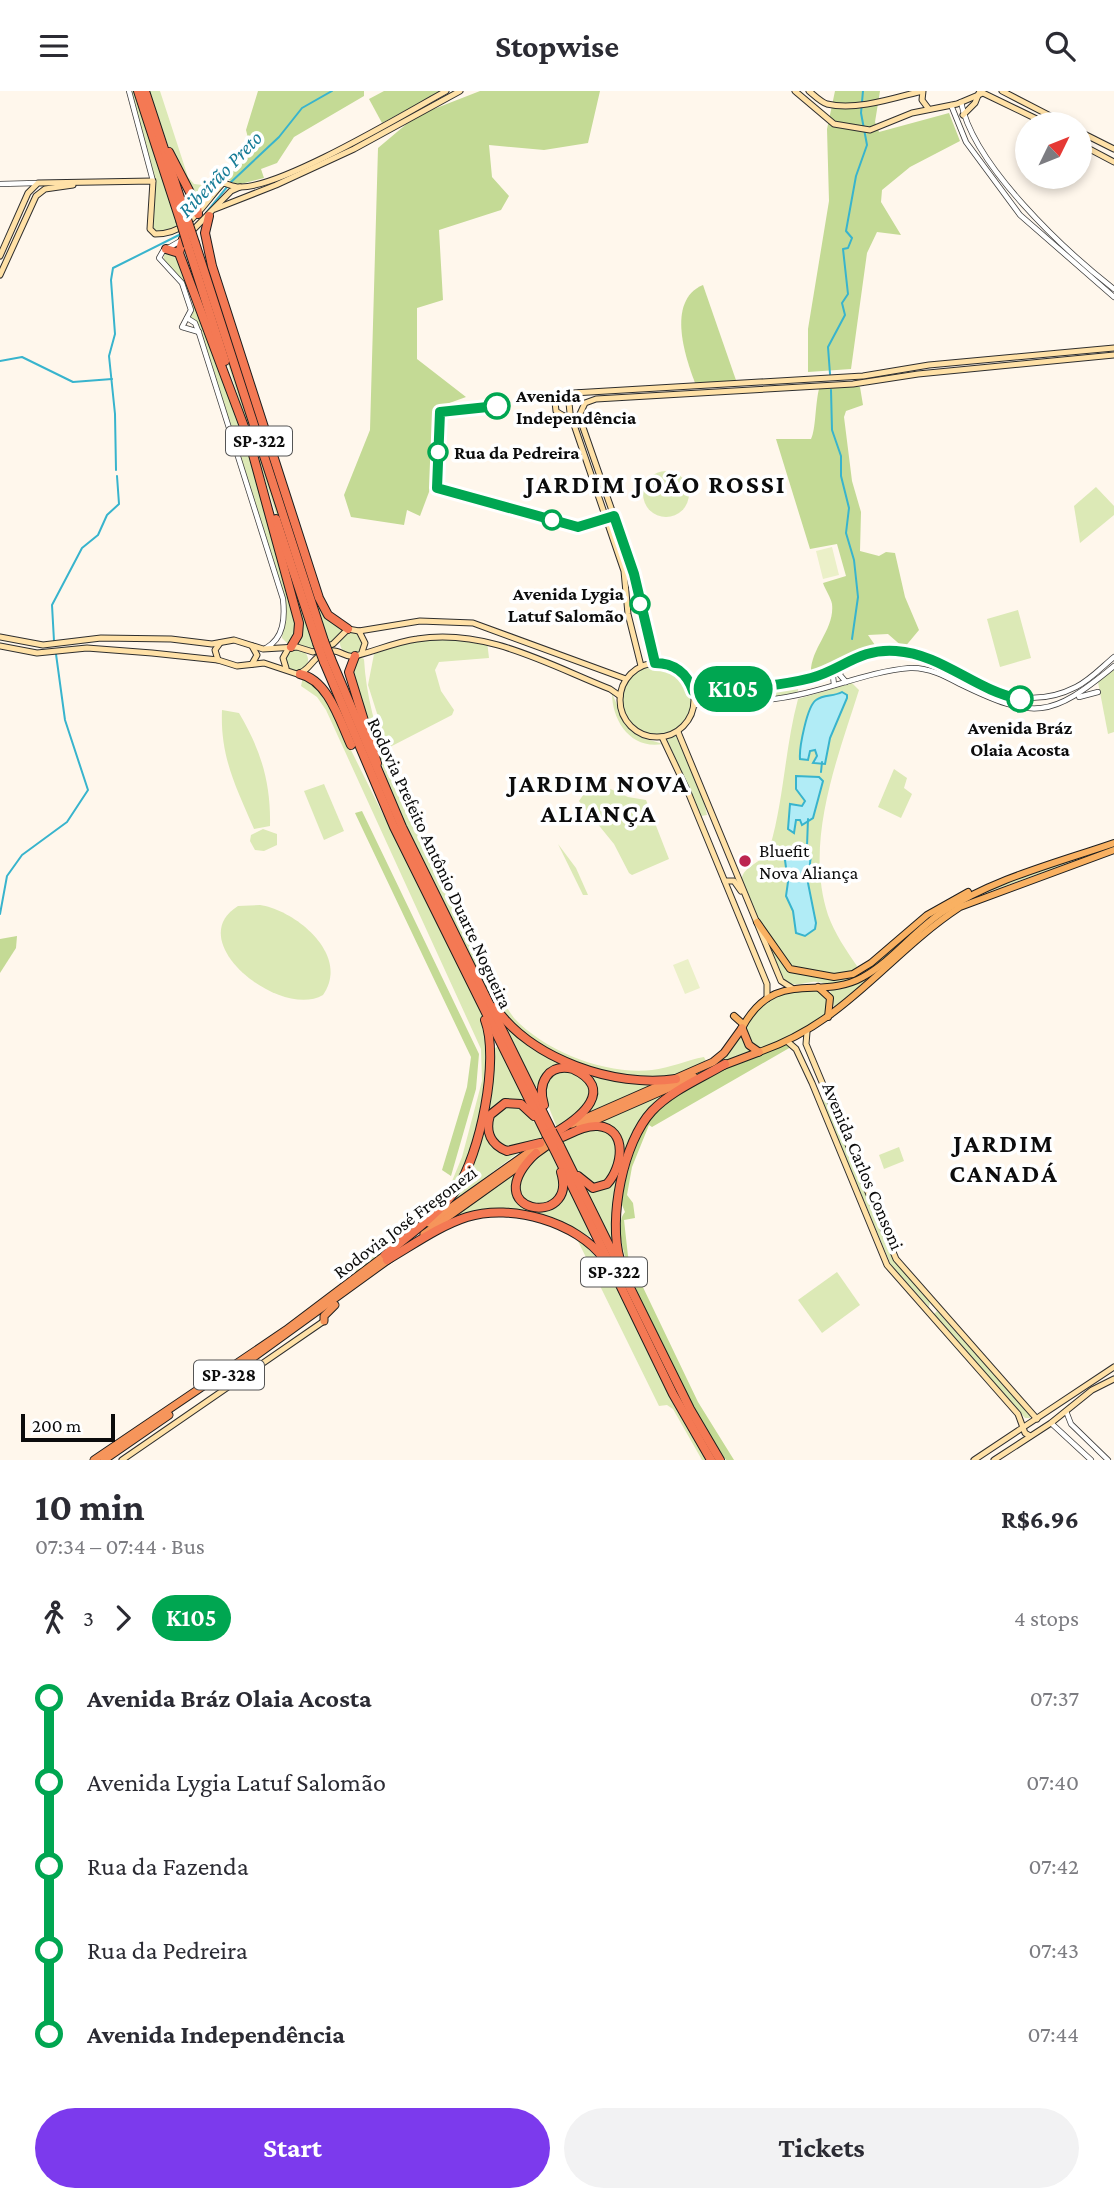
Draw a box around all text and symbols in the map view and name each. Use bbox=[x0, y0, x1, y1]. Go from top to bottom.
icon: menu bbox=[35, 27, 73, 65]
icon: search bbox=[1041, 27, 1079, 65]
text: Stopwise bbox=[495, 28, 619, 64]
north arrow bbox=[1015, 112, 1092, 189]
map controls bbox=[1015, 112, 1092, 189]
water label: Ribeirão Preto bbox=[173, 126, 267, 222]
place label: Avenida Independência bbox=[515, 385, 637, 428]
marker: Avenida Independência bbox=[484, 393, 510, 419]
road number: SP-322 bbox=[226, 427, 292, 455]
marker: Rua da Pedreira bbox=[428, 442, 448, 462]
place label: Rua da Pedreira bbox=[454, 442, 580, 463]
district label: JARDIM JOÃO ROSSI bbox=[522, 470, 787, 499]
unlabelled marker bbox=[542, 510, 562, 530]
place label: Avenida Lygia Latuf Salomão bbox=[508, 583, 625, 626]
marker: Avenida Lygia Latuf Salomão bbox=[630, 594, 650, 614]
line badge: K105 bbox=[684, 666, 782, 712]
text: K105 bbox=[708, 675, 758, 702]
marker: Avenida Bráz Olaia Acosta bbox=[1007, 686, 1033, 712]
street label: Rodovia Prefeito Antônio Duarte Nogueira bbox=[363, 714, 517, 1012]
place label: Avenida Bráz Olaia Acosta bbox=[967, 717, 1073, 760]
district label: JARDIM NOVA ALIANÇA bbox=[505, 769, 690, 828]
place label: Bluefit Nova Aliança bbox=[759, 840, 858, 883]
marker: Bluefit Nova Aliança bbox=[737, 853, 753, 869]
street label: Avenida Carlos Consoni bbox=[818, 1079, 908, 1253]
district label: JARDIM CANADÁ bbox=[949, 1129, 1059, 1188]
street label: Rodovia José Fregonezi bbox=[329, 1161, 481, 1283]
road number: SP-322 bbox=[581, 1257, 647, 1287]
road number: SP-328 bbox=[194, 1360, 264, 1389]
scale bar bbox=[21, 1411, 116, 1443]
text: 200 m bbox=[32, 1415, 81, 1436]
text: 10 min bbox=[35, 1486, 145, 1528]
text: R$6.96 bbox=[1001, 1505, 1079, 1534]
text: 07:34 – 07:44 · Bus bbox=[35, 1533, 205, 1559]
icon: walk bbox=[35, 1599, 73, 1637]
icon: forward bbox=[104, 1599, 142, 1637]
text: K105 bbox=[166, 1604, 217, 1631]
text: 3 bbox=[83, 1605, 94, 1631]
text: 4 stops bbox=[1014, 1605, 1079, 1631]
text: Avenida Bráz Olaia Acosta bbox=[87, 1684, 372, 1713]
text: 07:37 bbox=[1030, 1685, 1079, 1711]
text: Avenida Lygia Latuf Salomão bbox=[87, 1768, 386, 1797]
text: 07:40 bbox=[1026, 1769, 1079, 1795]
text: Rua da Fazenda bbox=[87, 1852, 249, 1881]
text: 07:42 bbox=[1029, 1853, 1079, 1879]
text: Rua da Pedreira bbox=[87, 1936, 248, 1965]
text: 07:43 bbox=[1029, 1937, 1079, 1963]
text: Avenida Independência bbox=[87, 2020, 345, 2049]
text: 07:44 bbox=[1028, 2021, 1079, 2047]
button: Start bbox=[35, 2108, 550, 2188]
button: Tickets bbox=[564, 2108, 1079, 2188]

